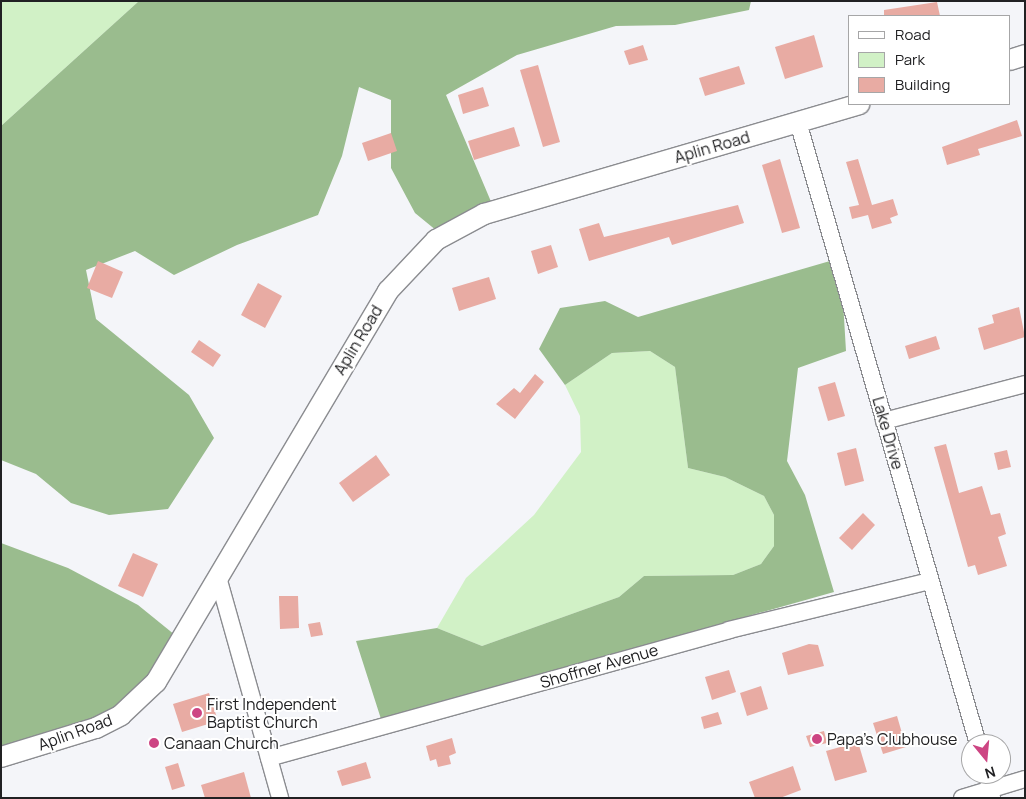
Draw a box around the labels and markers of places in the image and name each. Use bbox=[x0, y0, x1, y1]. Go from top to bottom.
place label: First Independent Baptist Church bbox=[207, 694, 337, 732]
marker: First Independent Baptist Church bbox=[191, 707, 203, 719]
place label: Papa's Clubhouse bbox=[827, 729, 957, 749]
place label: Canaan Church bbox=[164, 733, 279, 753]
marker: Papa's Clubhouse bbox=[811, 733, 823, 745]
marker: Canaan Church bbox=[148, 737, 160, 749]

